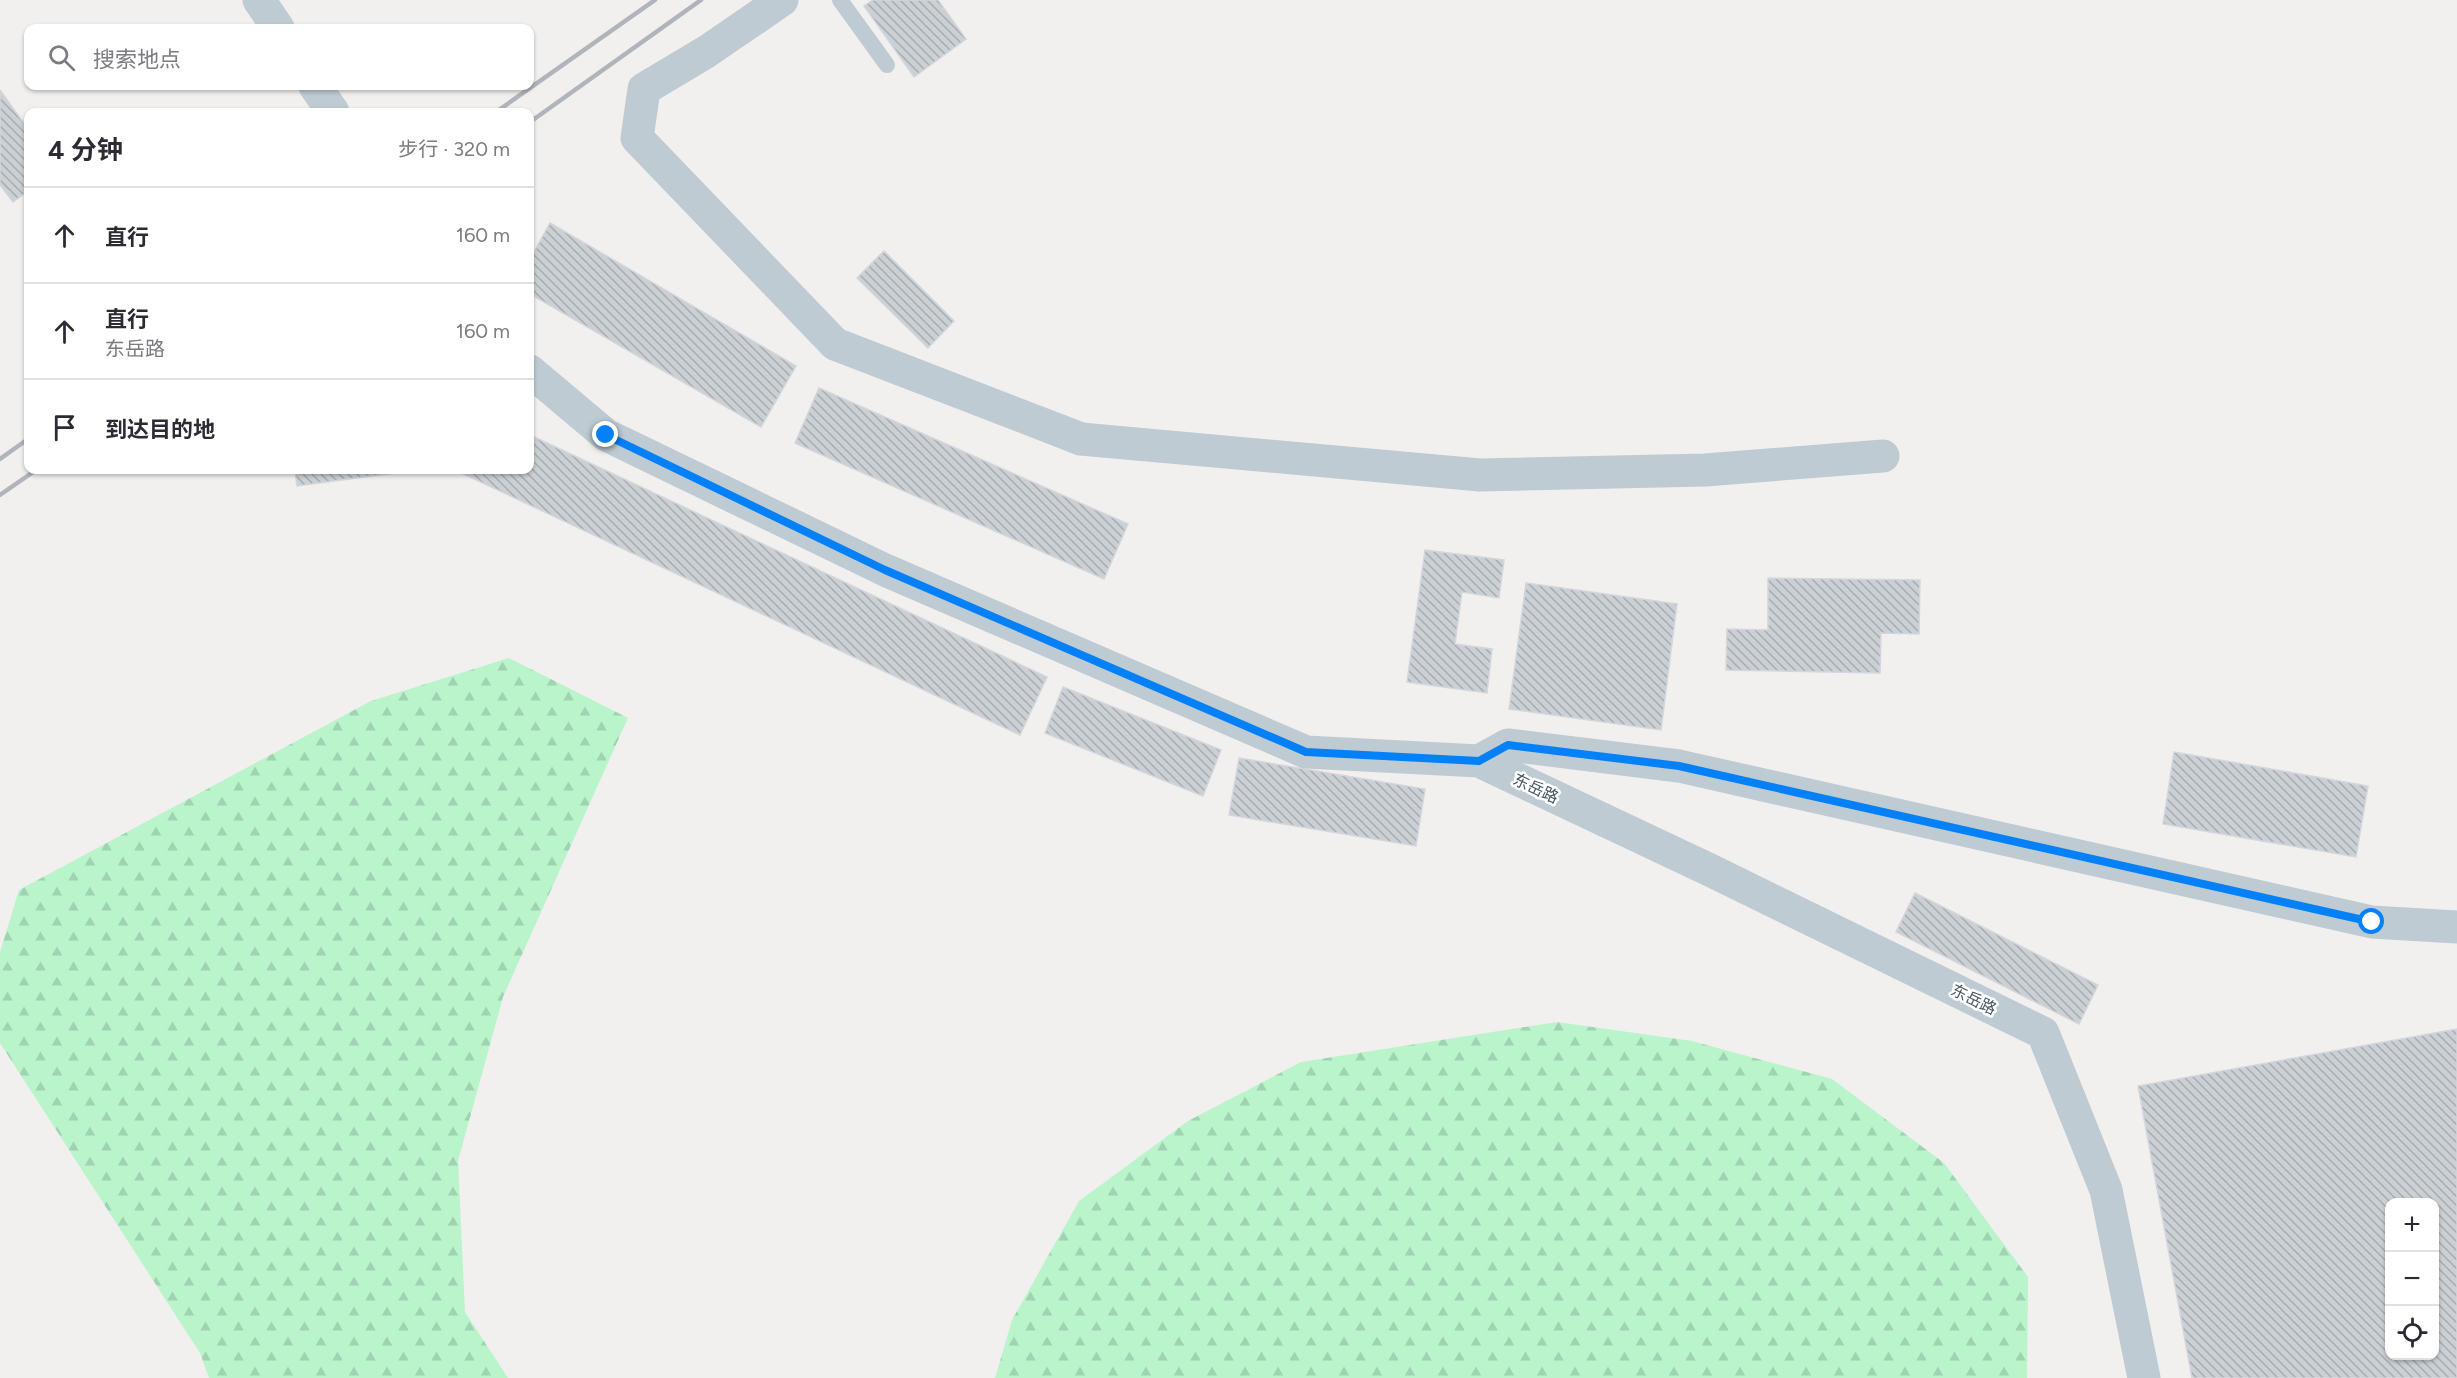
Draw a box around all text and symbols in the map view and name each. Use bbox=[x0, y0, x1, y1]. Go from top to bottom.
search box bbox=[24, 24, 534, 90]
icon: search bbox=[45, 41, 78, 74]
text: 搜索地点 bbox=[93, 46, 181, 73]
text: 4 分钟 bbox=[48, 134, 123, 166]
text: 步行 · 320 m bbox=[398, 137, 510, 161]
icon: ahead bbox=[48, 219, 81, 252]
text: 160 m bbox=[456, 223, 510, 247]
text: 直行 bbox=[105, 224, 149, 251]
text: 直行 bbox=[105, 306, 149, 333]
icon: ahead bbox=[48, 315, 81, 348]
text: 160 m bbox=[456, 319, 510, 343]
text: 东岳路 bbox=[105, 337, 165, 361]
icon: arrive bbox=[48, 411, 81, 444]
text: 到达目的地 bbox=[105, 416, 215, 443]
route end bbox=[592, 421, 618, 447]
street label: 东岳路 bbox=[1510, 770, 1562, 807]
route start bbox=[2358, 908, 2384, 934]
street label: 东岳路 bbox=[1948, 980, 2000, 1019]
map controls bbox=[2385, 1198, 2439, 1360]
button: + bbox=[2385, 1198, 2439, 1252]
button: − bbox=[2385, 1252, 2439, 1306]
button: locate bbox=[2385, 1306, 2439, 1360]

